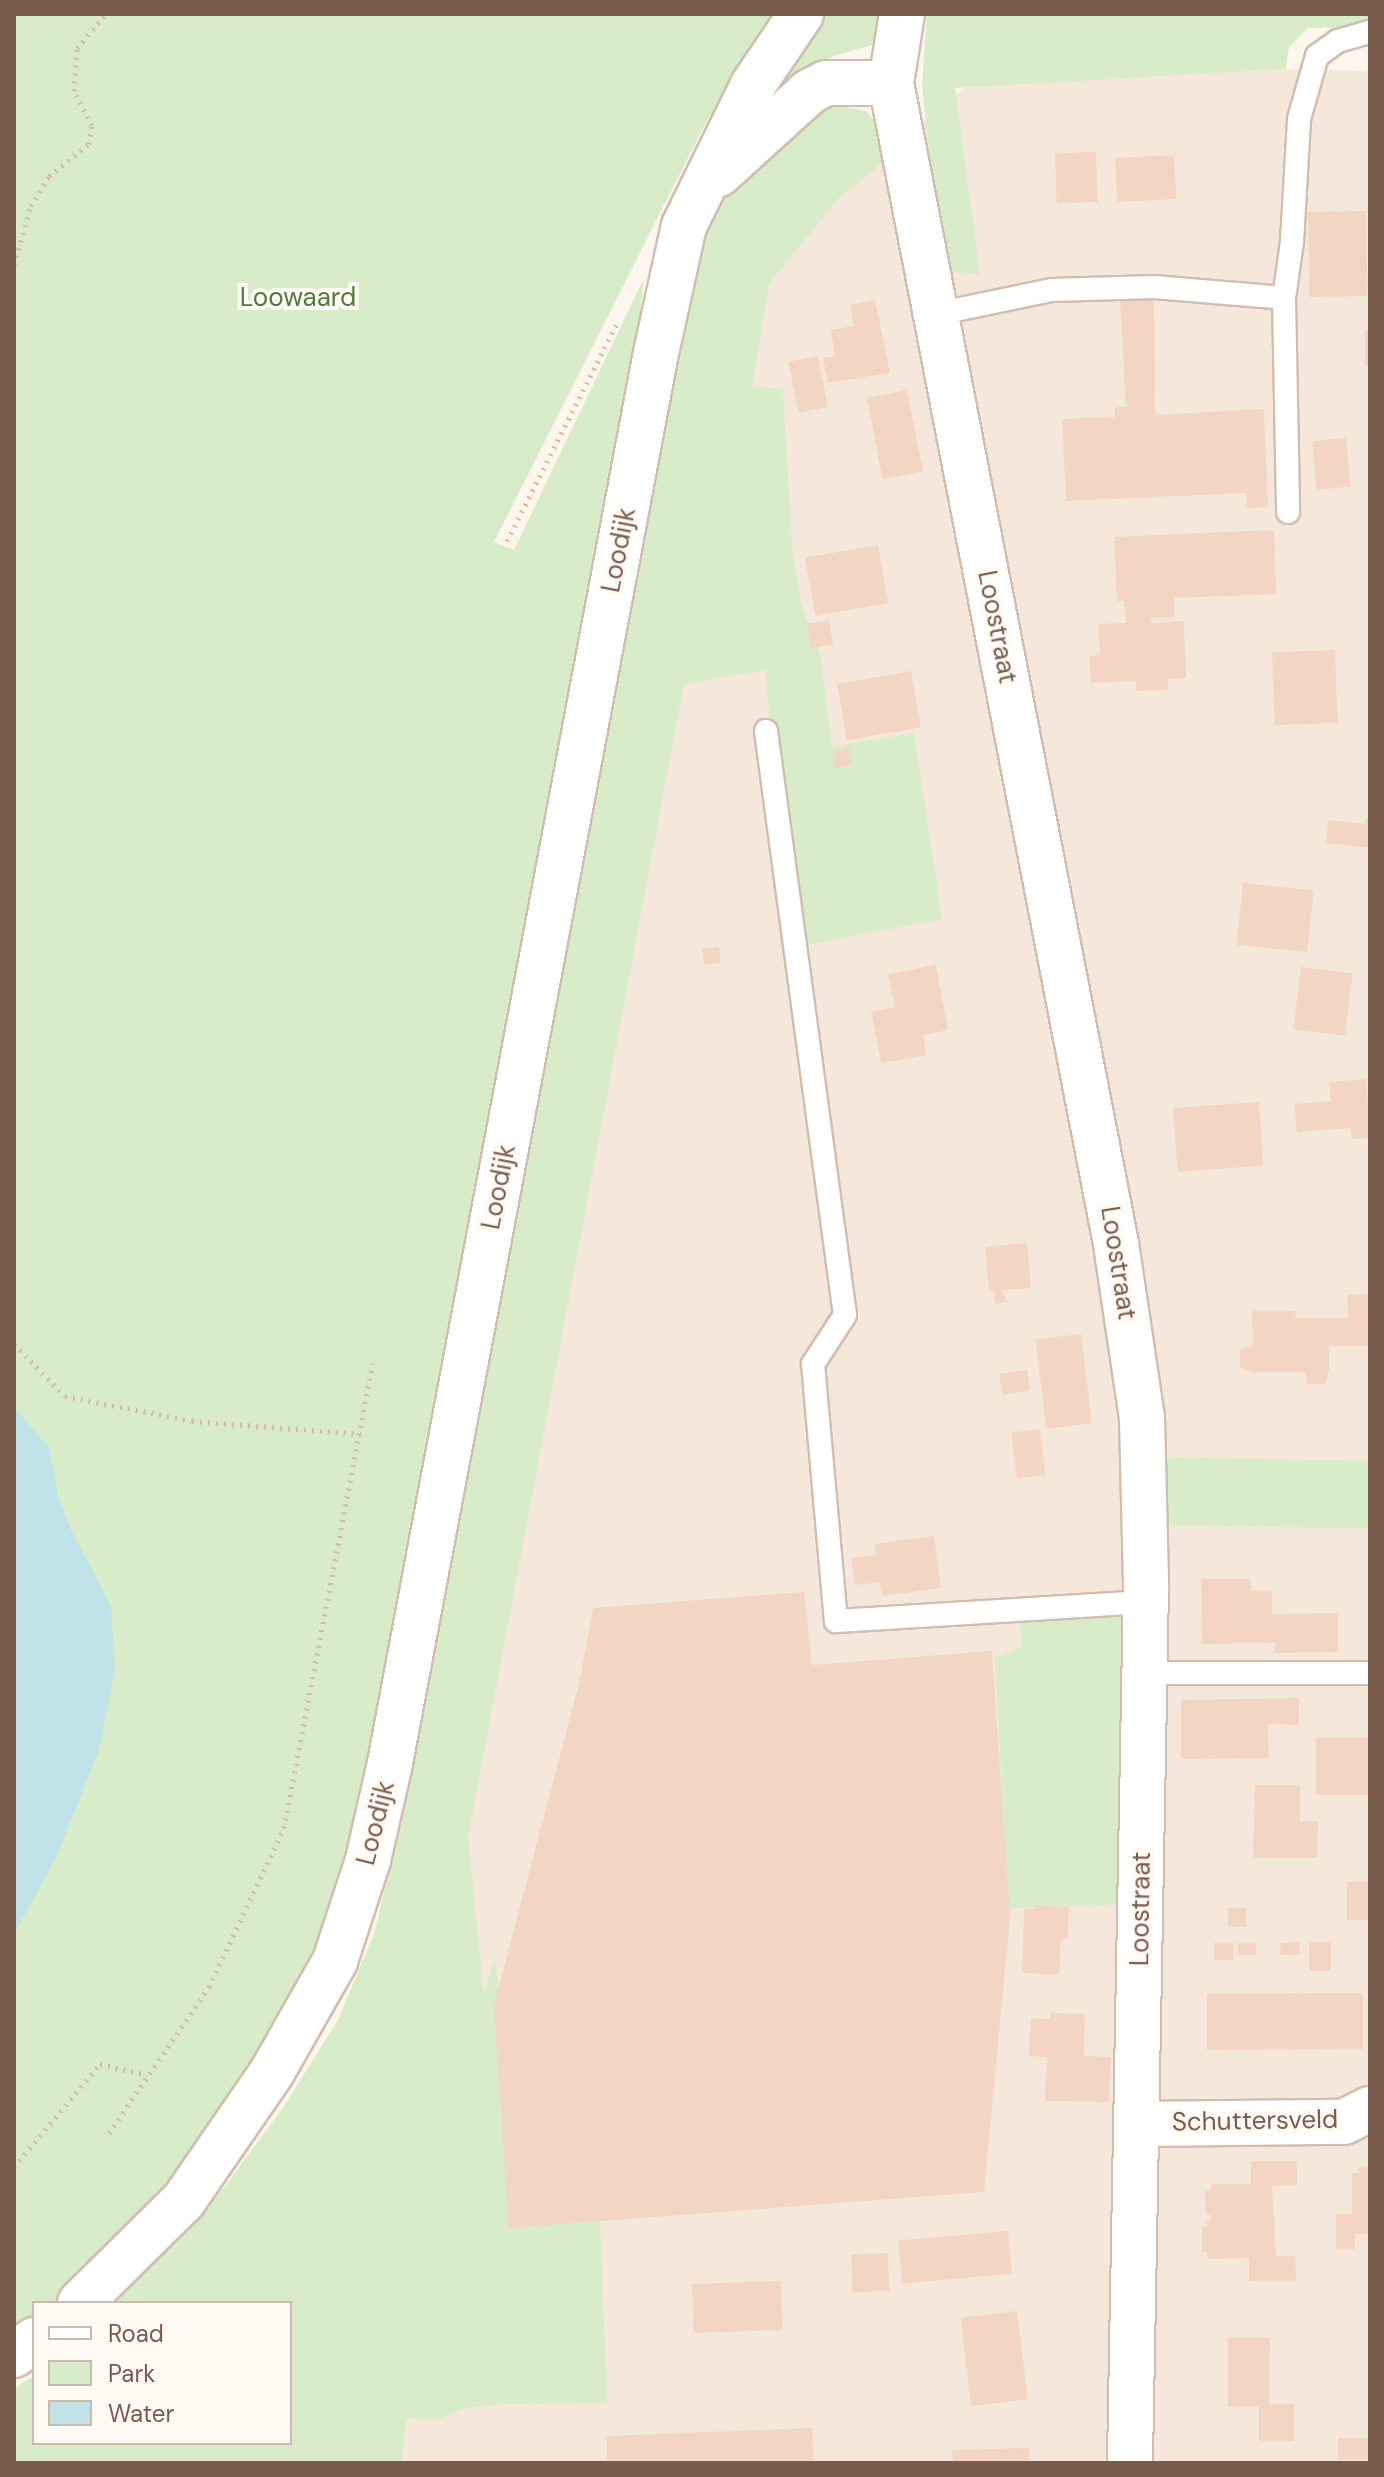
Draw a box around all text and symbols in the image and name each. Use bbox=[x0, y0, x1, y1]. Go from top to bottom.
park label: Loowaard bbox=[240, 282, 356, 314]
street label: Loodijk bbox=[595, 505, 643, 595]
street label: Loostraat bbox=[971, 568, 1023, 686]
street label: Loodijk bbox=[475, 1142, 523, 1232]
street label: Loostraat bbox=[1094, 1204, 1142, 1322]
street label: Loodijk bbox=[350, 1778, 402, 1868]
street label: Loostraat bbox=[1124, 1852, 1158, 1966]
street label: Schuttersveld bbox=[1172, 2104, 1338, 2138]
legend bbox=[32, 2301, 292, 2445]
text: Road bbox=[108, 2318, 164, 2349]
text: Park bbox=[108, 2358, 155, 2389]
text: Water bbox=[108, 2398, 174, 2429]

